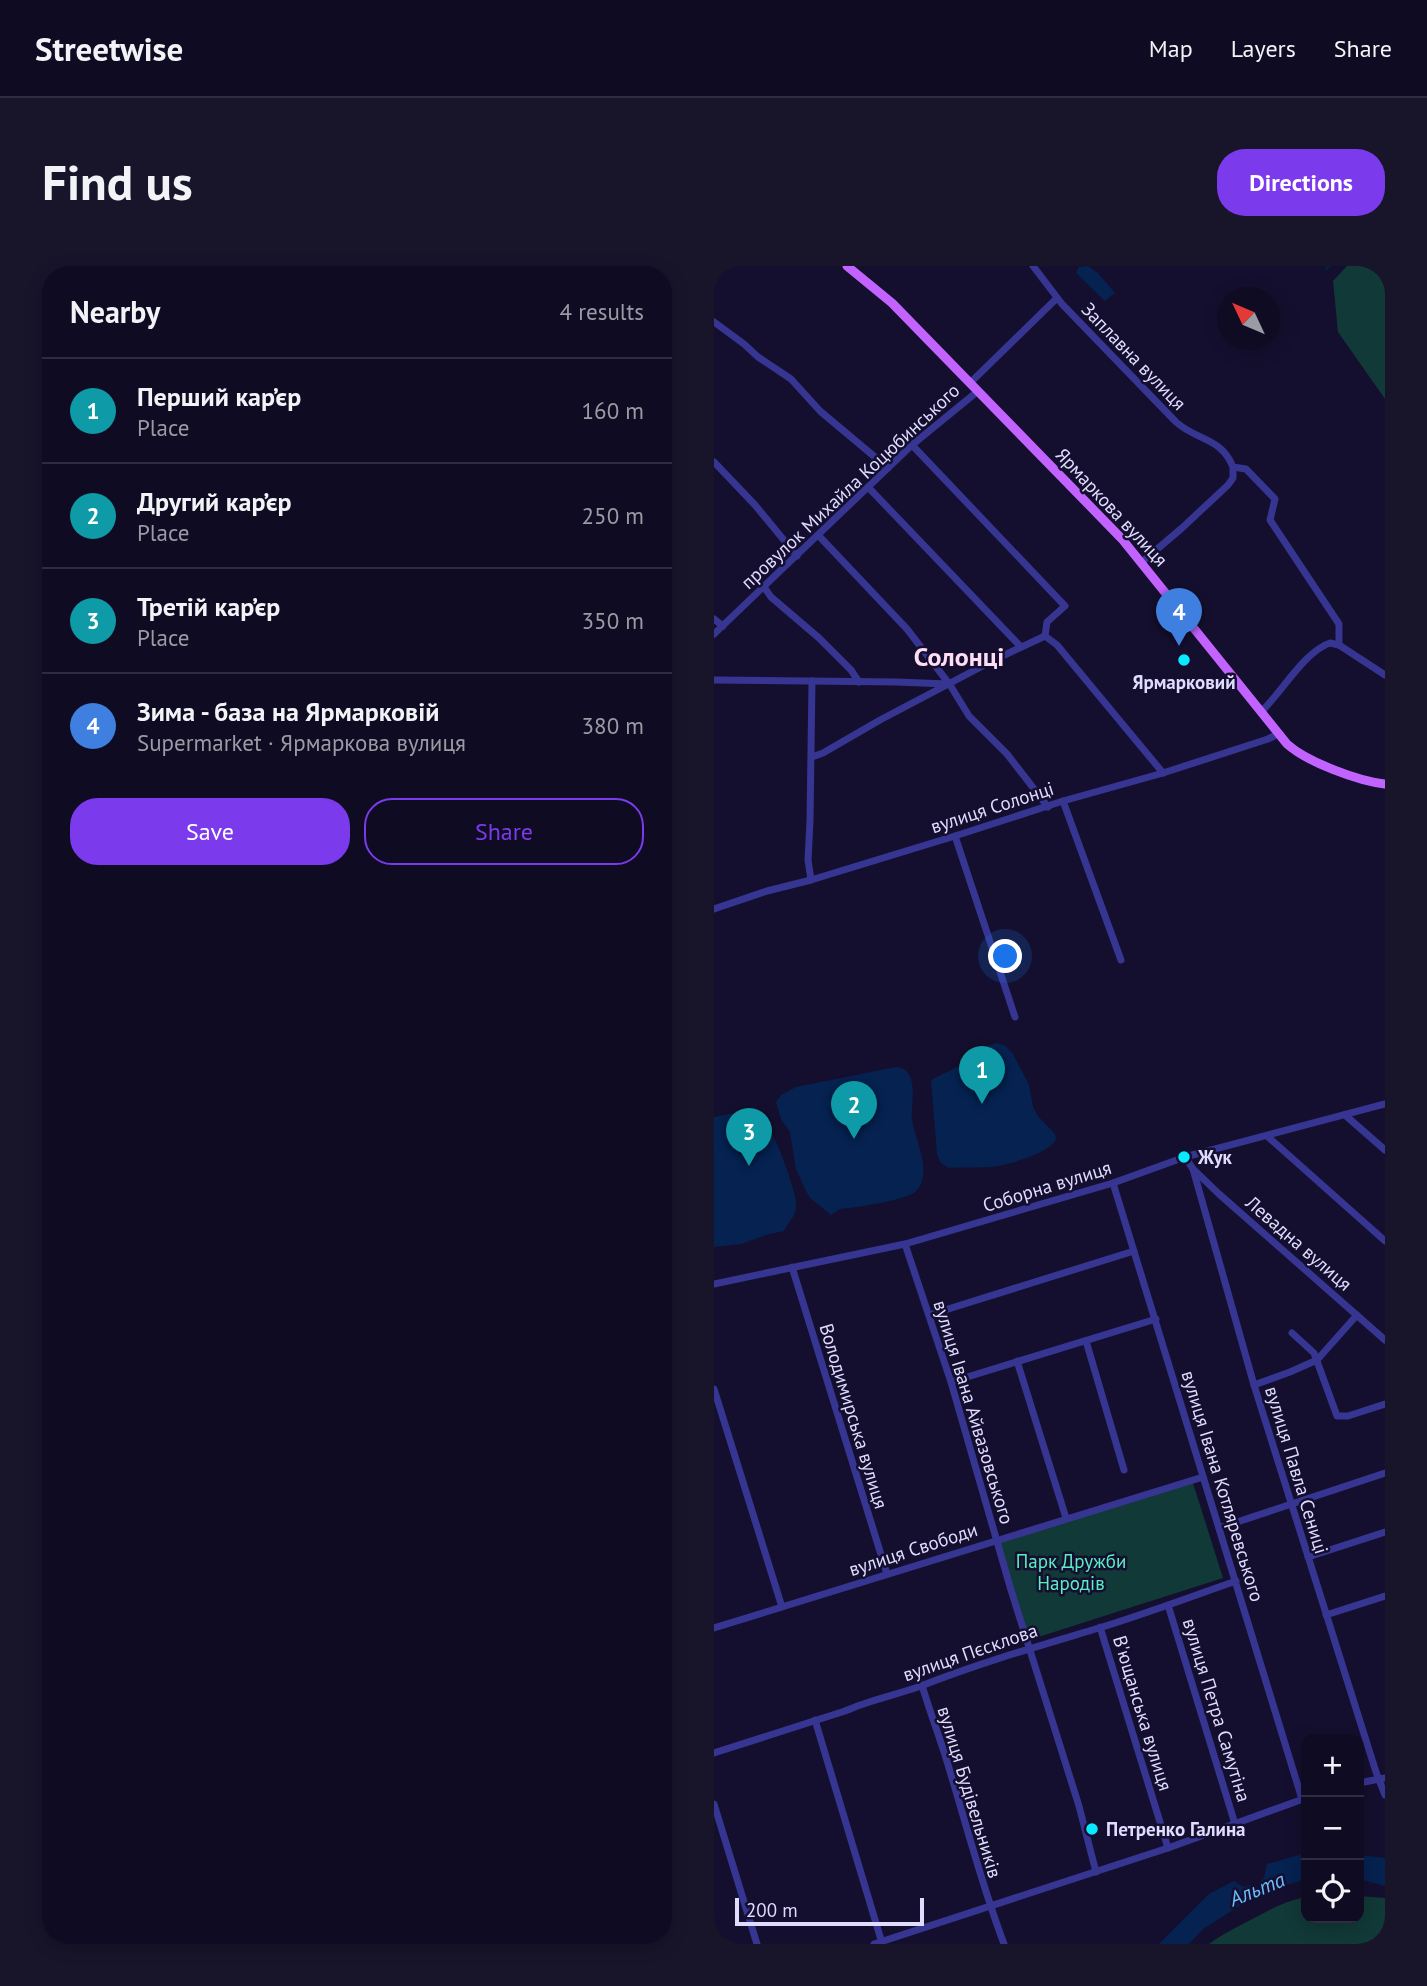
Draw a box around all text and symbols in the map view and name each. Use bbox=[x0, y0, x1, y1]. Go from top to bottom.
text: Streetwise bbox=[35, 27, 183, 70]
text: Map bbox=[1149, 33, 1193, 64]
text: Layers bbox=[1231, 33, 1296, 64]
text: Share bbox=[1334, 33, 1392, 64]
button: Directions bbox=[1217, 149, 1385, 216]
text: Find us bbox=[42, 150, 193, 214]
north arrow bbox=[1217, 287, 1280, 350]
text: Nearby bbox=[70, 292, 160, 331]
text: 4 results bbox=[560, 297, 644, 326]
street label: Заплавна вулиця bbox=[1077, 297, 1191, 415]
street label: провулок Михайла Коцюбинського bbox=[736, 378, 964, 594]
text: Перший кар’єр bbox=[137, 380, 301, 413]
text: 1 bbox=[86, 396, 100, 425]
text: 160 m bbox=[582, 396, 644, 425]
text: Place bbox=[137, 413, 190, 442]
street label: Ярмаркова вулиця bbox=[1051, 443, 1173, 571]
text: Другий кар’єр bbox=[137, 485, 292, 518]
text: 2 bbox=[86, 501, 100, 530]
text: 250 m bbox=[582, 501, 644, 530]
text: Place bbox=[137, 518, 190, 547]
pin: 4 bbox=[1156, 588, 1202, 646]
text: Третій кар’єр bbox=[137, 590, 280, 623]
text: 3 bbox=[86, 606, 100, 635]
text: 350 m bbox=[582, 606, 644, 635]
text: Place bbox=[137, 623, 190, 652]
district label: Солонці bbox=[914, 640, 1004, 673]
marker: Ярмарковий bbox=[1176, 652, 1192, 668]
place label: Ярмарковий bbox=[1132, 670, 1236, 694]
text: Зима - база на Ярмарковій bbox=[137, 695, 439, 728]
text: 4 bbox=[86, 711, 100, 740]
text: 380 m bbox=[582, 711, 644, 740]
text: Supermarket · Ярмаркова вулиця bbox=[137, 728, 466, 757]
street label: вулиця Солонці bbox=[927, 776, 1057, 838]
button: Save bbox=[70, 798, 350, 865]
button: Share bbox=[364, 798, 644, 865]
your location bbox=[988, 939, 1022, 973]
pin: 1 bbox=[959, 1046, 1005, 1104]
pin: 2 bbox=[831, 1081, 877, 1139]
pin: 3 bbox=[726, 1108, 772, 1166]
place label: Жук bbox=[1197, 1145, 1233, 1169]
marker: Жук bbox=[1176, 1149, 1192, 1165]
street label: Соборна вулиця bbox=[980, 1155, 1114, 1217]
street label: Левадна вулиця bbox=[1240, 1190, 1357, 1296]
street label: вулиця Івана Айвазовського bbox=[928, 1297, 1020, 1527]
street label: Володимирська вулиця bbox=[814, 1320, 894, 1512]
street label: вулиця Івана Котляревського bbox=[1176, 1368, 1270, 1604]
street label: вулиця Павла Сениці bbox=[1260, 1383, 1334, 1557]
street label: вулиця Свободи bbox=[846, 1517, 980, 1581]
park label: Парк Дружби Народів bbox=[1016, 1549, 1126, 1595]
street label: вулиця Петра Самутіна bbox=[1178, 1615, 1256, 1805]
street label: вулиця Пєсклова bbox=[899, 1618, 1041, 1686]
street label: В'ющанська вулиця bbox=[1108, 1633, 1178, 1793]
street label: вулиця Будівельників bbox=[932, 1703, 1008, 1881]
map controls bbox=[1301, 1734, 1364, 1923]
button: + bbox=[1301, 1734, 1364, 1797]
button: − bbox=[1301, 1797, 1364, 1860]
place label: Петренко Галина bbox=[1106, 1817, 1246, 1841]
marker: Петренко Галина bbox=[1084, 1821, 1100, 1837]
button: locate bbox=[1301, 1860, 1364, 1923]
water label: Альта bbox=[1224, 1865, 1289, 1913]
scale bar bbox=[735, 1895, 924, 1927]
text: 200 m bbox=[746, 1898, 798, 1922]

